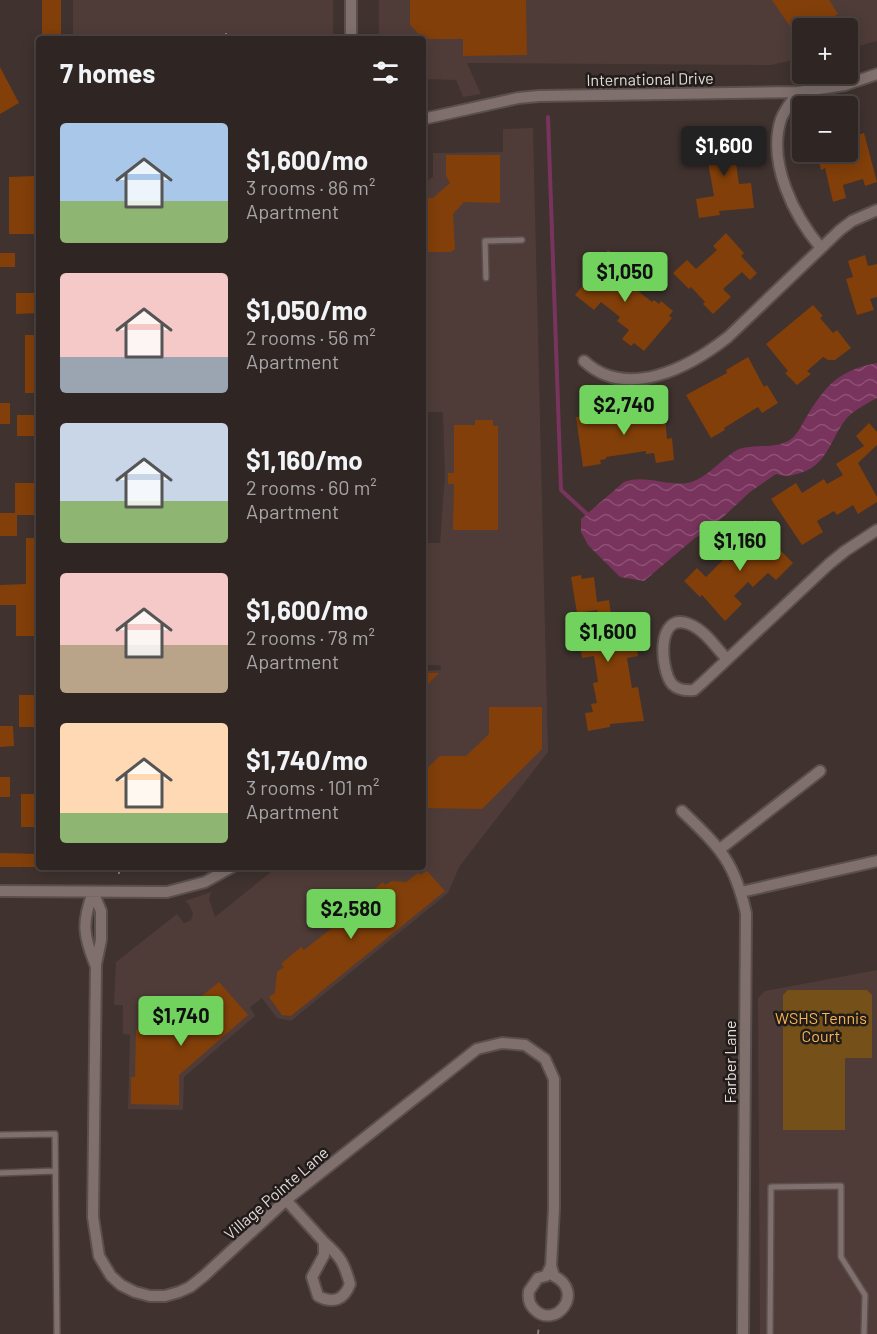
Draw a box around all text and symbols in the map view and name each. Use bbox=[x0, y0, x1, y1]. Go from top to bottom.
map controls bbox=[792, 18, 858, 162]
button: + bbox=[792, 18, 858, 84]
icon: filters bbox=[369, 56, 402, 89]
text: 7 homes bbox=[60, 57, 155, 88]
street label: International Drive bbox=[586, 68, 714, 89]
button: − bbox=[792, 96, 858, 162]
pin: $1,600 bbox=[675, 126, 773, 177]
text: $1,600 bbox=[695, 133, 753, 157]
text: $1,600/mo bbox=[246, 144, 368, 175]
icon: home bbox=[108, 147, 180, 219]
text: 3 rooms · 86 m² bbox=[246, 175, 375, 199]
text: Apartment bbox=[246, 199, 339, 223]
pin: $1,050 bbox=[576, 252, 674, 303]
text: $1,050 bbox=[597, 259, 653, 283]
text: $1,050/mo bbox=[246, 294, 368, 325]
icon: home bbox=[108, 297, 180, 369]
text: 2 rooms · 56 m² bbox=[246, 325, 376, 349]
text: Apartment bbox=[246, 349, 339, 373]
pin: $2,740 bbox=[575, 385, 673, 436]
text: $2,740 bbox=[593, 392, 655, 416]
text: $1,160/mo bbox=[246, 444, 363, 475]
icon: home bbox=[108, 447, 180, 519]
text: 2 rooms · 60 m² bbox=[246, 475, 377, 499]
text: Apartment bbox=[246, 499, 339, 523]
pin: $1,160 bbox=[691, 521, 789, 572]
text: $1,160 bbox=[713, 528, 767, 552]
text: $1,600/mo bbox=[246, 594, 368, 625]
icon: home bbox=[108, 597, 180, 669]
pin: $1,600 bbox=[559, 612, 657, 663]
text: $1,600 bbox=[579, 619, 637, 643]
text: 2 rooms · 78 m² bbox=[246, 625, 375, 649]
text: Apartment bbox=[246, 649, 339, 673]
text: $1,740/mo bbox=[246, 744, 368, 775]
icon: home bbox=[108, 747, 180, 819]
text: 3 rooms · 101 m² bbox=[246, 775, 379, 799]
text: Apartment bbox=[246, 799, 339, 823]
pin: $2,580 bbox=[302, 889, 400, 940]
text: $2,580 bbox=[321, 896, 381, 920]
pin: $1,740 bbox=[132, 996, 230, 1047]
text: $1,740 bbox=[152, 1003, 210, 1027]
park label: WSHS Tennis Court bbox=[775, 1008, 867, 1045]
street label: Farber Lane bbox=[720, 1020, 739, 1104]
street label: Village Pointe Lane bbox=[220, 1142, 332, 1243]

